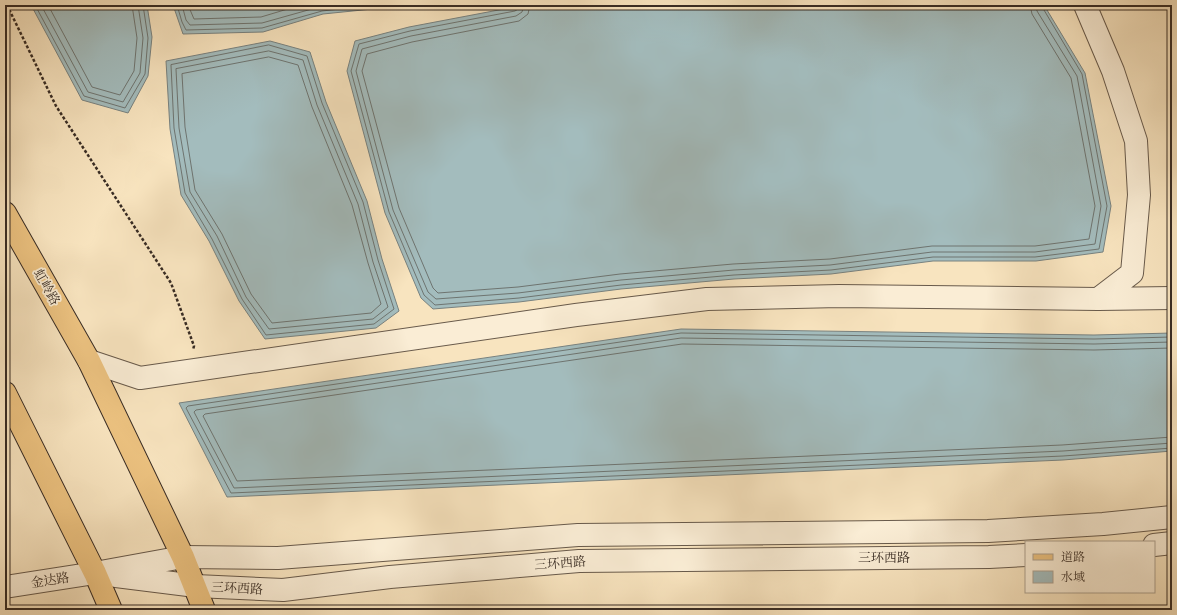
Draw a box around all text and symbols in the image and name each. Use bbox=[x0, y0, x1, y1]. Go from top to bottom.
street label: 虹岭路 bbox=[30, 266, 64, 308]
legend bbox=[1025, 541, 1155, 593]
street label: 三环西路 bbox=[858, 549, 910, 566]
text: 道路 bbox=[1061, 549, 1085, 565]
street label: 三环西路 bbox=[533, 553, 587, 573]
street label: 金达路 bbox=[29, 569, 71, 591]
text: 水域 bbox=[1061, 569, 1085, 585]
street label: 三环西路 bbox=[211, 578, 263, 598]

